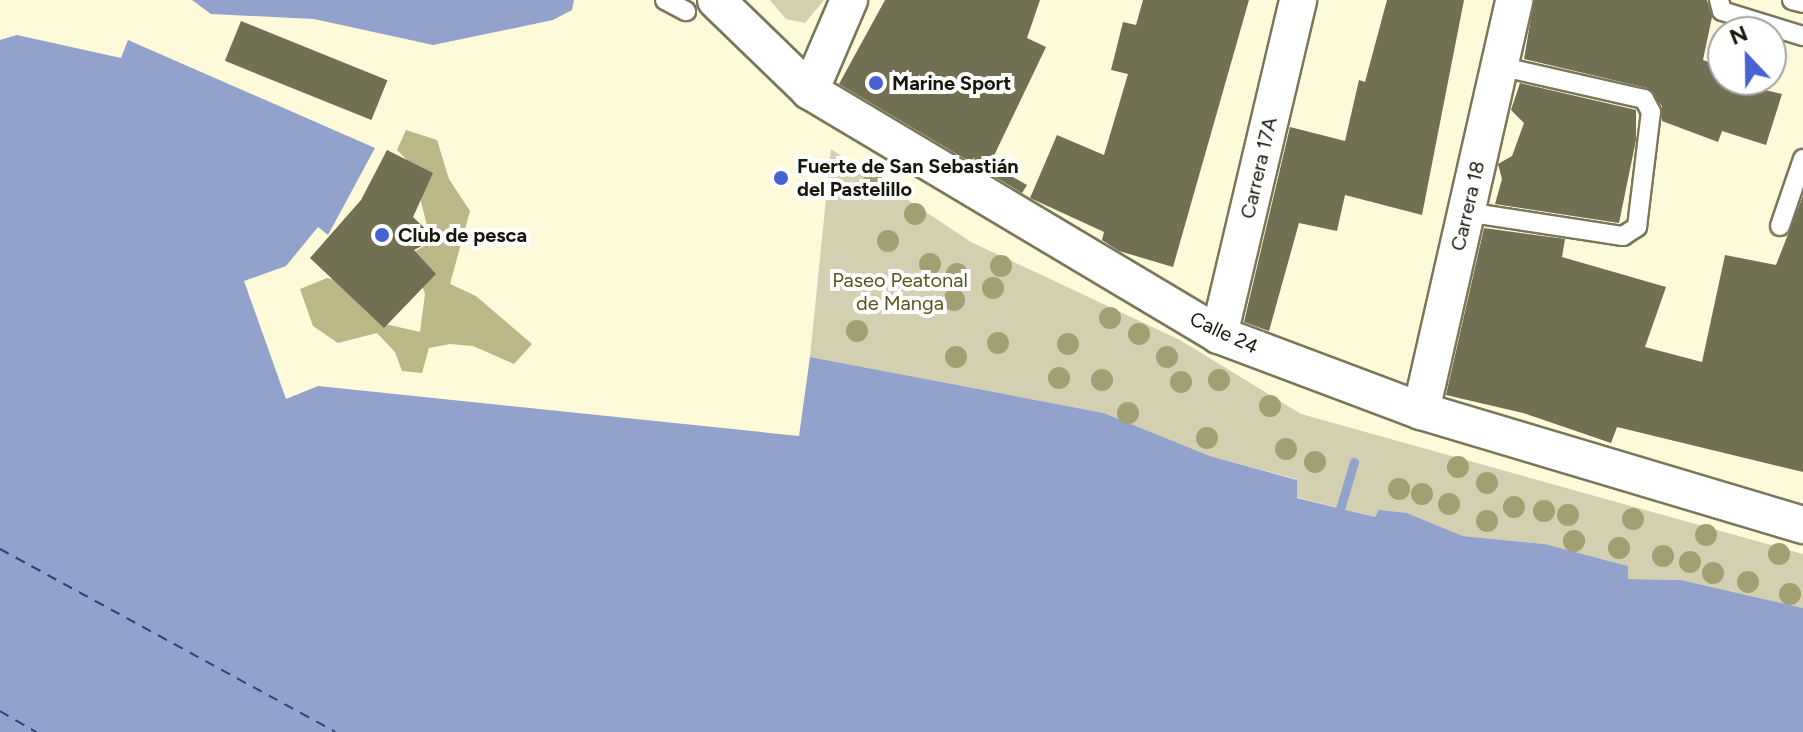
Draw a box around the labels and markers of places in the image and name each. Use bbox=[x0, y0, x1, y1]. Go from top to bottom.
place label: Marine Sport bbox=[892, 71, 1011, 95]
marker: Marine Sport bbox=[867, 74, 885, 92]
place label: Fuerte de San Sebastián del Pastelillo bbox=[797, 154, 1019, 201]
marker: Fuerte de San Sebastián del Pastelillo bbox=[772, 169, 790, 187]
place label: Club de pesca bbox=[398, 223, 527, 247]
marker: Club de pesca bbox=[373, 226, 391, 244]

